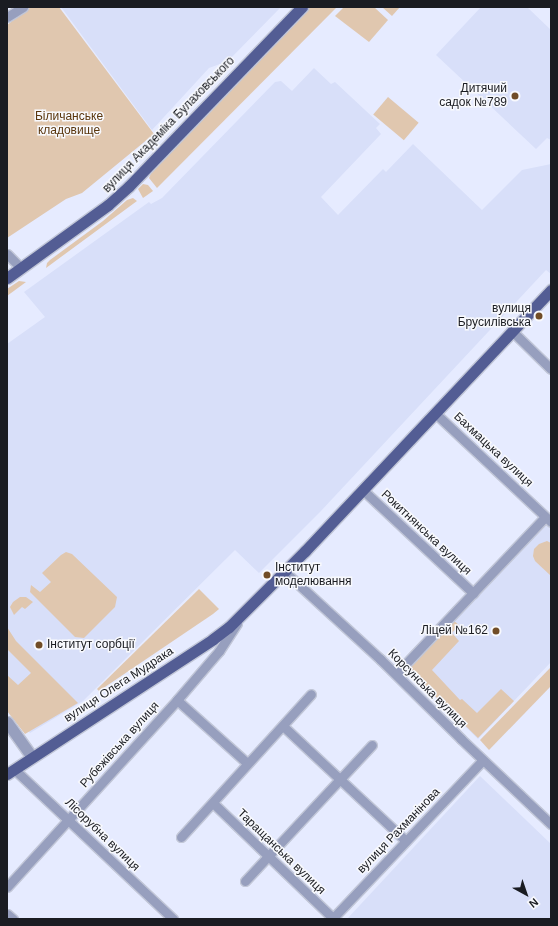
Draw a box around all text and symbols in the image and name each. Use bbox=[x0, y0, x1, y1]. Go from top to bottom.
street label: вулиця Академіка Булаховського bbox=[100, 54, 238, 196]
place label: Дитячий садок №789 bbox=[439, 82, 507, 110]
marker: Дитячий садок №789 bbox=[510, 91, 520, 101]
park label: Біличанське кладовище bbox=[35, 110, 103, 138]
place label: вулиця Брусилівська bbox=[458, 302, 531, 330]
marker: вулиця Брусилівська bbox=[534, 311, 544, 321]
street label: Бахмацька вулиця bbox=[450, 410, 536, 490]
street label: Рокитнянська вулиця bbox=[378, 487, 474, 579]
place label: Інститут моделювання bbox=[275, 561, 352, 589]
marker: Інститут моделювання bbox=[262, 570, 272, 580]
place label: Ліцей №162 bbox=[421, 624, 488, 638]
marker: Ліцей №162 bbox=[491, 626, 501, 636]
place label: Інститут сорбції bbox=[47, 638, 135, 652]
marker: Інститут сорбції bbox=[34, 640, 44, 650]
street label: вулиця Олега Мудрака bbox=[62, 644, 176, 726]
street label: Корсунська вулиця bbox=[385, 647, 469, 731]
street label: Рубежівська вулиця bbox=[77, 699, 163, 791]
street label: вулиця Рахманінова bbox=[355, 785, 443, 877]
street label: Лісорубна вулиця bbox=[62, 796, 142, 874]
street label: Таращанська вулиця bbox=[234, 806, 328, 898]
north arrow bbox=[506, 874, 546, 914]
text: N bbox=[527, 896, 541, 910]

